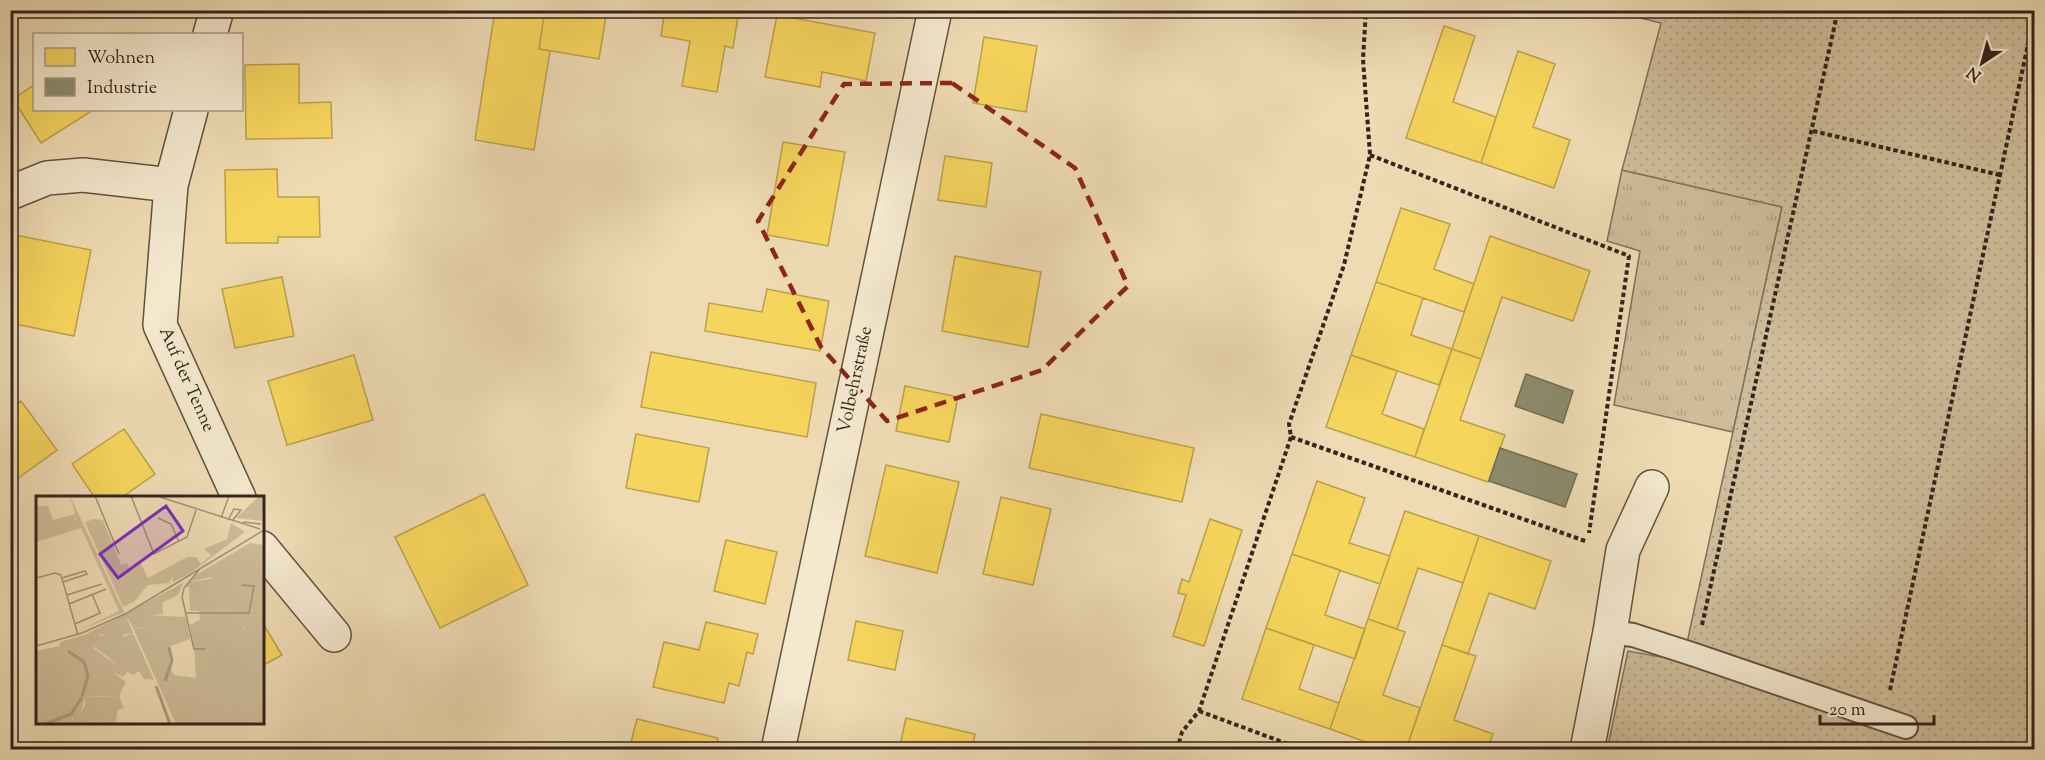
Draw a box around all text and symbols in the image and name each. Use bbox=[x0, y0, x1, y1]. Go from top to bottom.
legend bbox=[33, 33, 243, 111]
north arrow bbox=[1952, 33, 2012, 93]
text: Wohnen bbox=[87, 46, 155, 72]
text: N bbox=[1963, 60, 1987, 86]
text: Industrie bbox=[87, 76, 157, 102]
street label: Auf der Tenne bbox=[151, 323, 221, 437]
street label: Volbehrstraße bbox=[832, 324, 880, 436]
inset map bbox=[36, 496, 264, 724]
scale bar bbox=[1820, 688, 1934, 726]
text: 20 m bbox=[1829, 698, 1866, 724]

